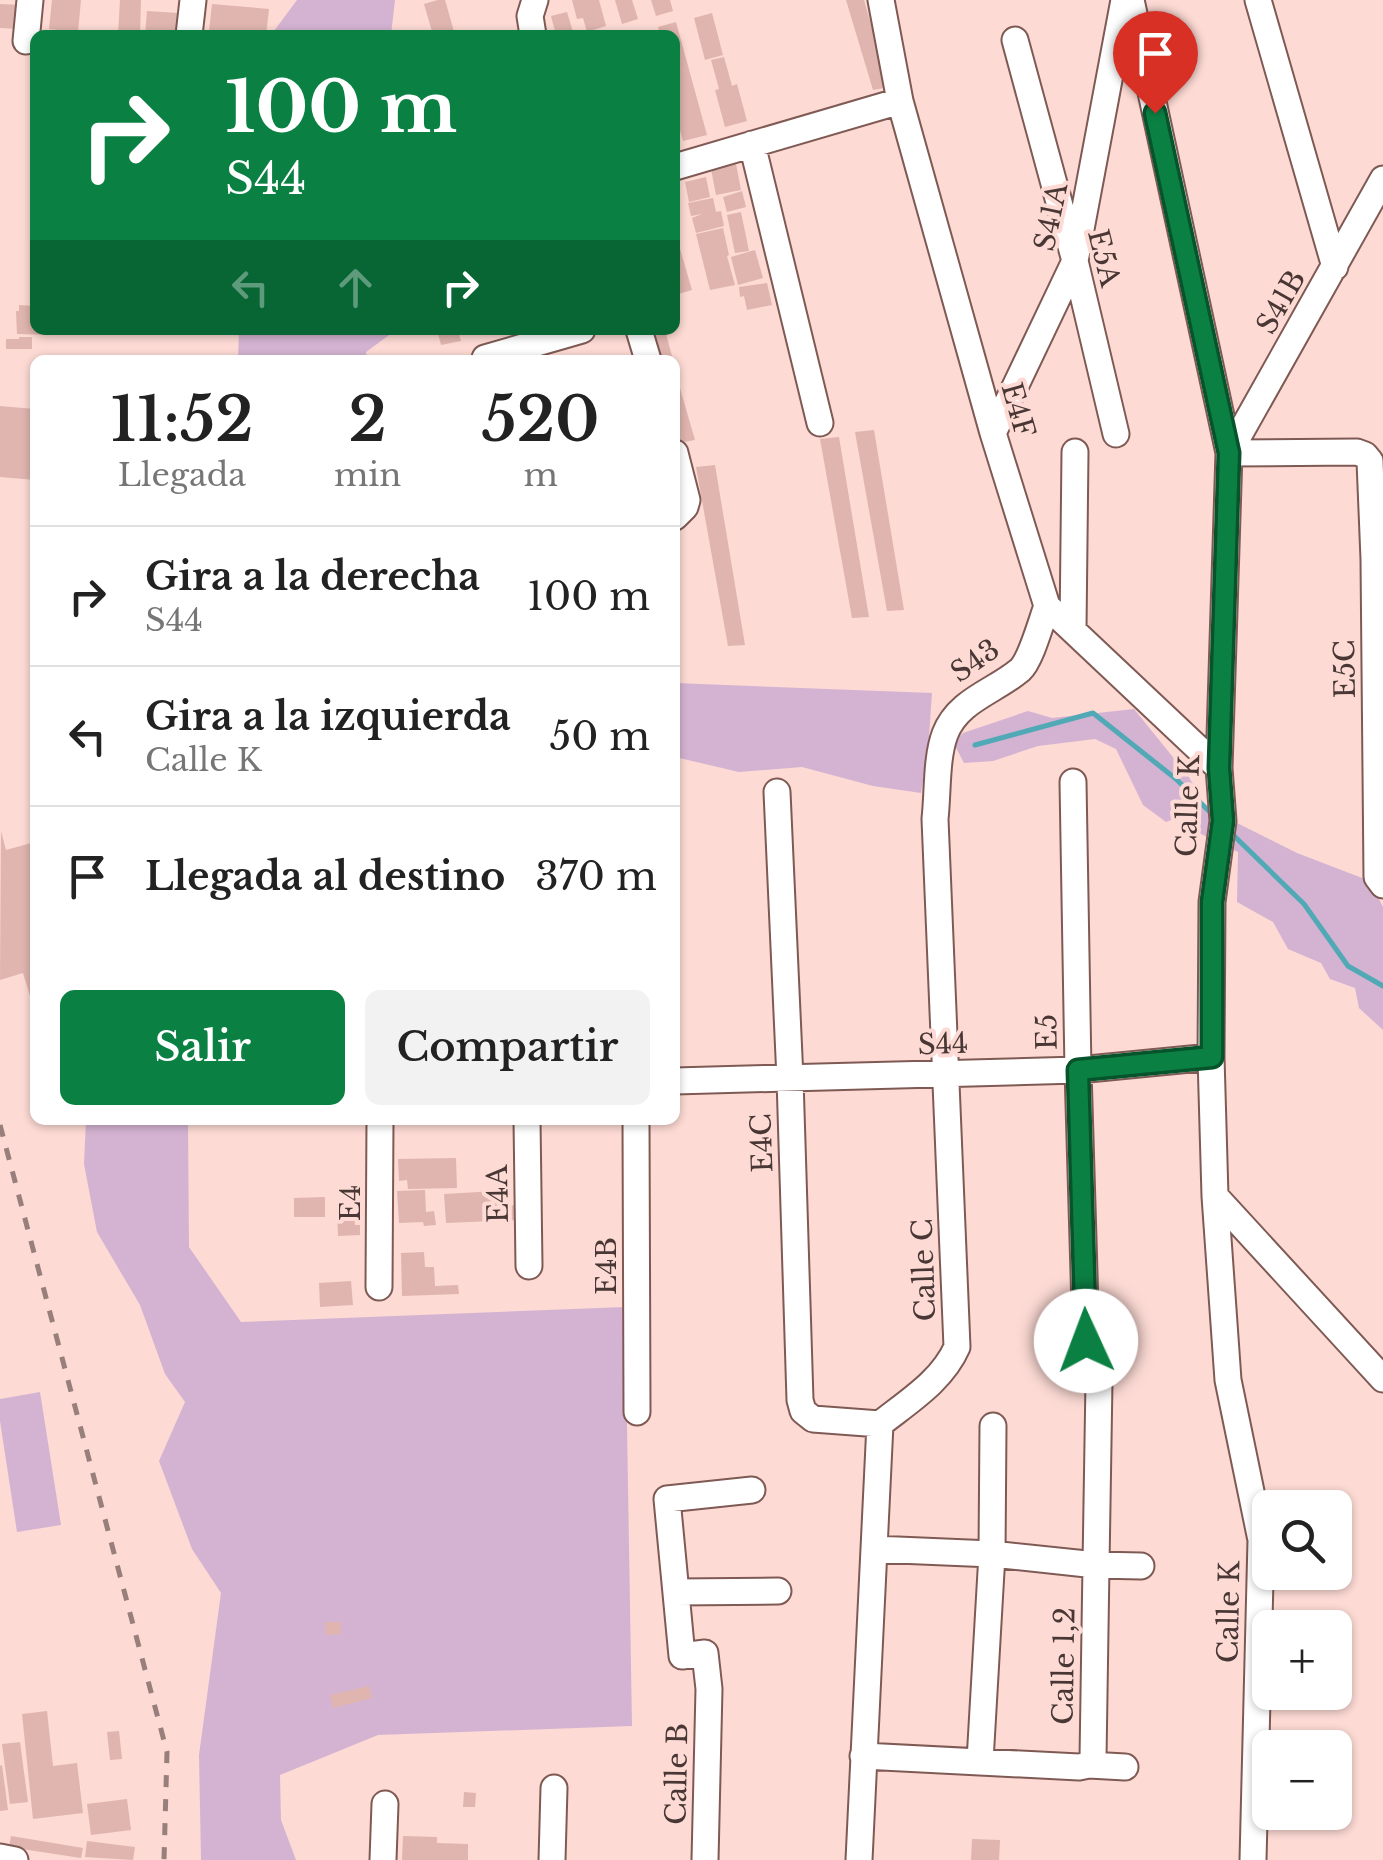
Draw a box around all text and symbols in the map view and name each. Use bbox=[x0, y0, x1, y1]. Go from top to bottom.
pin bbox=[1113, 11, 1198, 114]
icon: arrive bbox=[1128, 26, 1183, 81]
text: 100 m bbox=[225, 64, 457, 151]
icon: right bbox=[60, 70, 190, 200]
text: S44 bbox=[225, 150, 307, 206]
street label: S41A bbox=[1027, 179, 1075, 254]
street label: E5A bbox=[1080, 226, 1128, 291]
icon: left bbox=[223, 260, 278, 315]
icon: ahead bbox=[328, 260, 383, 315]
icon: right bbox=[433, 260, 488, 315]
street label: S41B bbox=[1249, 264, 1313, 340]
street label: E4F bbox=[994, 379, 1043, 442]
text: 11:52 bbox=[110, 383, 254, 457]
text: 2 bbox=[348, 383, 387, 457]
text: 520 bbox=[482, 383, 600, 457]
text: Llegada bbox=[118, 455, 246, 495]
text: min bbox=[334, 455, 401, 495]
text: m bbox=[523, 455, 558, 495]
text: Gira a la derecha bbox=[145, 553, 480, 600]
icon: right bbox=[60, 569, 115, 624]
text: 100 m bbox=[527, 573, 650, 620]
text: S44 bbox=[145, 600, 203, 640]
street label: S43 bbox=[944, 632, 1006, 690]
street label: E5C bbox=[1327, 639, 1363, 699]
text: Gira a la izquierda bbox=[145, 693, 511, 740]
icon: left bbox=[60, 709, 115, 764]
text: 50 m bbox=[550, 713, 650, 760]
text: Calle K bbox=[145, 740, 262, 780]
street label: Calle K bbox=[1169, 753, 1207, 858]
icon: arrive bbox=[60, 849, 115, 904]
text: Llegada al destino bbox=[145, 853, 505, 900]
text: 370 m bbox=[535, 853, 657, 900]
button: Salir bbox=[60, 990, 345, 1105]
button: Compartir bbox=[365, 990, 650, 1105]
street label: E5 bbox=[1029, 1014, 1065, 1050]
street label: S44 bbox=[917, 1026, 969, 1062]
street label: E4C bbox=[743, 1113, 781, 1173]
street label: E4A bbox=[480, 1164, 516, 1223]
street label: E4 bbox=[333, 1185, 368, 1221]
street label: Calle C bbox=[905, 1218, 943, 1322]
street label: E4B bbox=[589, 1237, 624, 1295]
position arrow bbox=[1034, 1289, 1138, 1393]
map controls bbox=[1252, 1490, 1352, 1830]
button: search bbox=[1252, 1490, 1352, 1590]
street label: Calle K bbox=[1211, 1559, 1247, 1663]
street label: Calle 1,2 bbox=[1045, 1607, 1083, 1725]
button: + bbox=[1252, 1610, 1352, 1710]
street label: Calle B bbox=[659, 1723, 695, 1825]
button: − bbox=[1252, 1730, 1352, 1830]

